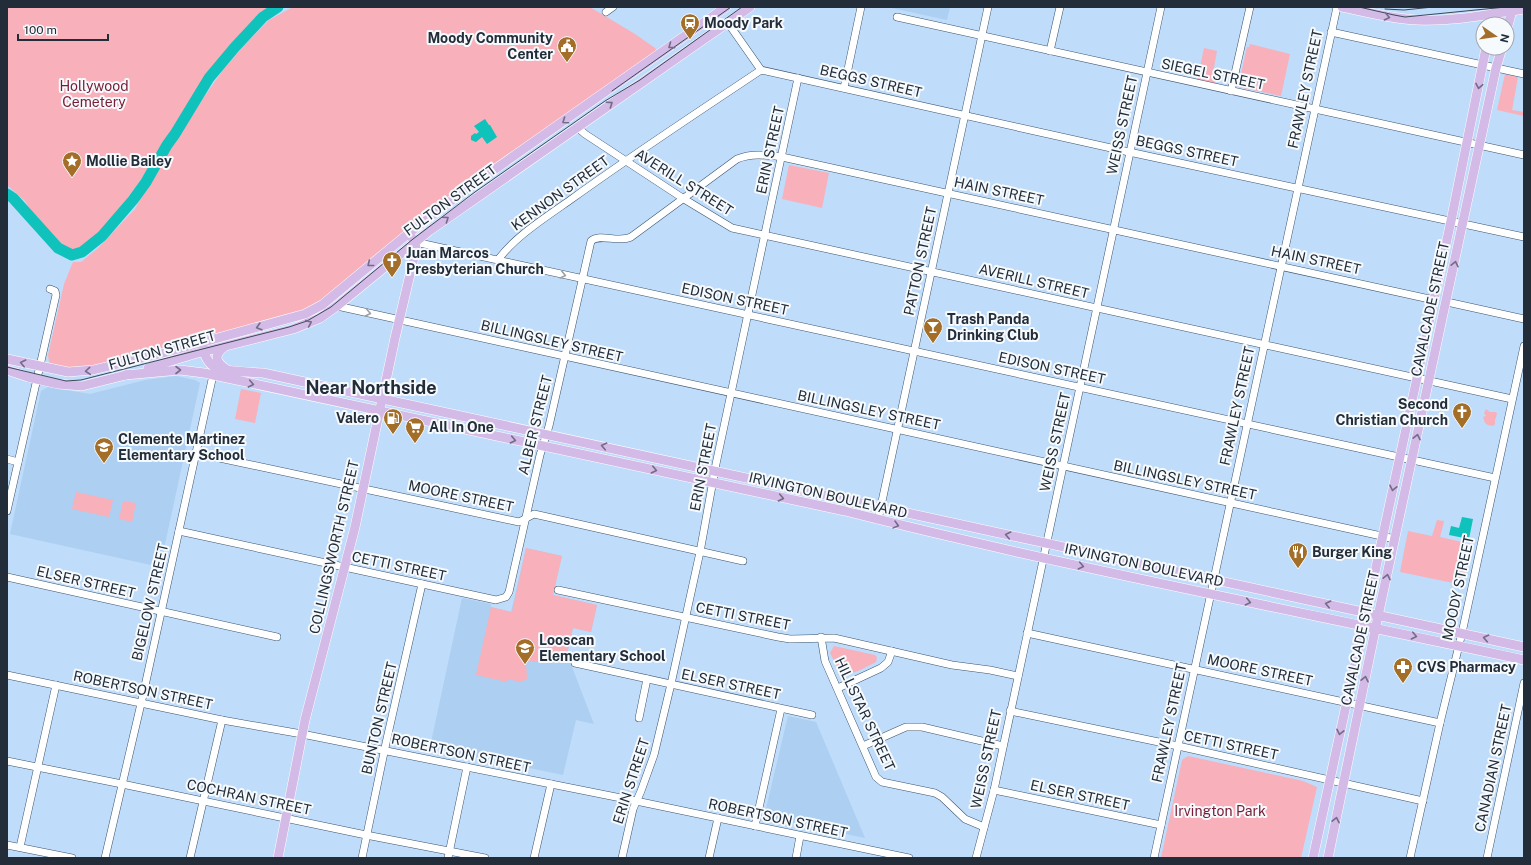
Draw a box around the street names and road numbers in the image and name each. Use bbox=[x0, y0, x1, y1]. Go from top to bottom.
street label: FRAWLEY STREET bbox=[1285, 28, 1325, 150]
street label: SIEGEL STREET bbox=[1160, 55, 1266, 93]
street label: BEGGS STREET bbox=[818, 61, 924, 101]
street label: WEISS STREET bbox=[1104, 74, 1140, 176]
street label: ERIN STREET bbox=[753, 105, 787, 195]
street label: BEGGS STREET bbox=[1134, 132, 1240, 170]
street label: AVERILL STREET bbox=[632, 145, 736, 219]
street label: KENNON STREET bbox=[508, 152, 612, 234]
street label: FULTON STREET bbox=[401, 161, 499, 239]
street label: HAIN STREET bbox=[953, 174, 1045, 208]
street label: PATTON STREET bbox=[901, 205, 939, 317]
street label: CAVALCADE STREET bbox=[1408, 240, 1452, 378]
street label: HAIN STREET bbox=[1270, 243, 1362, 277]
street label: AVERILL STREET bbox=[977, 261, 1091, 301]
street label: EDISON STREET bbox=[680, 280, 790, 318]
street label: BILLINGSLEY STREET bbox=[479, 317, 625, 365]
street label: FULTON STREET bbox=[107, 327, 217, 373]
street label: FRAWLEY STREET bbox=[1217, 345, 1257, 467]
street label: EDISON STREET bbox=[997, 349, 1107, 387]
street label: ALBER STREET bbox=[515, 374, 555, 476]
street label: BILLINGSLEY STREET bbox=[796, 387, 942, 433]
street label: WEISS STREET bbox=[1037, 391, 1073, 493]
street label: ERIN STREET bbox=[687, 422, 719, 512]
street label: BILLINGSLEY STREET bbox=[1112, 457, 1258, 503]
street label: COLLINGSWORTH STREET bbox=[306, 458, 362, 636]
street label: IRVINGTON BOULEVARD bbox=[747, 469, 909, 521]
street label: MOORE STREET bbox=[407, 477, 515, 515]
street label: MOODY STREET bbox=[1439, 534, 1477, 642]
street label: IRVINGTON BOULEVARD bbox=[1063, 540, 1225, 590]
street label: BIGELOW STREET bbox=[129, 542, 171, 662]
street label: CETTI STREET bbox=[350, 548, 448, 584]
street label: ELSER STREET bbox=[35, 563, 137, 601]
street label: CAVALCADE STREET bbox=[1338, 569, 1382, 707]
street label: CETTI STREET bbox=[694, 599, 792, 633]
street label: MOORE STREET bbox=[1206, 651, 1314, 689]
street label: HILLSTAR STREET bbox=[832, 655, 898, 773]
street label: BUNTON STREET bbox=[358, 660, 400, 776]
street label: FRAWLEY STREET bbox=[1149, 662, 1189, 784]
street label: ELSER STREET bbox=[680, 666, 782, 702]
street label: ROBERTSON STREET bbox=[72, 667, 214, 713]
street label: CANADIAN STREET bbox=[1472, 703, 1514, 833]
street label: WEISS STREET bbox=[968, 708, 1004, 810]
street label: CETTI STREET bbox=[1182, 727, 1280, 763]
street label: ROBERTSON STREET bbox=[390, 730, 532, 776]
street label: ERIN STREET bbox=[610, 736, 652, 826]
street label: COCHRAN STREET bbox=[185, 776, 313, 818]
street label: ELSER STREET bbox=[1029, 777, 1131, 813]
street label: ROBERTSON STREET bbox=[707, 795, 849, 841]

